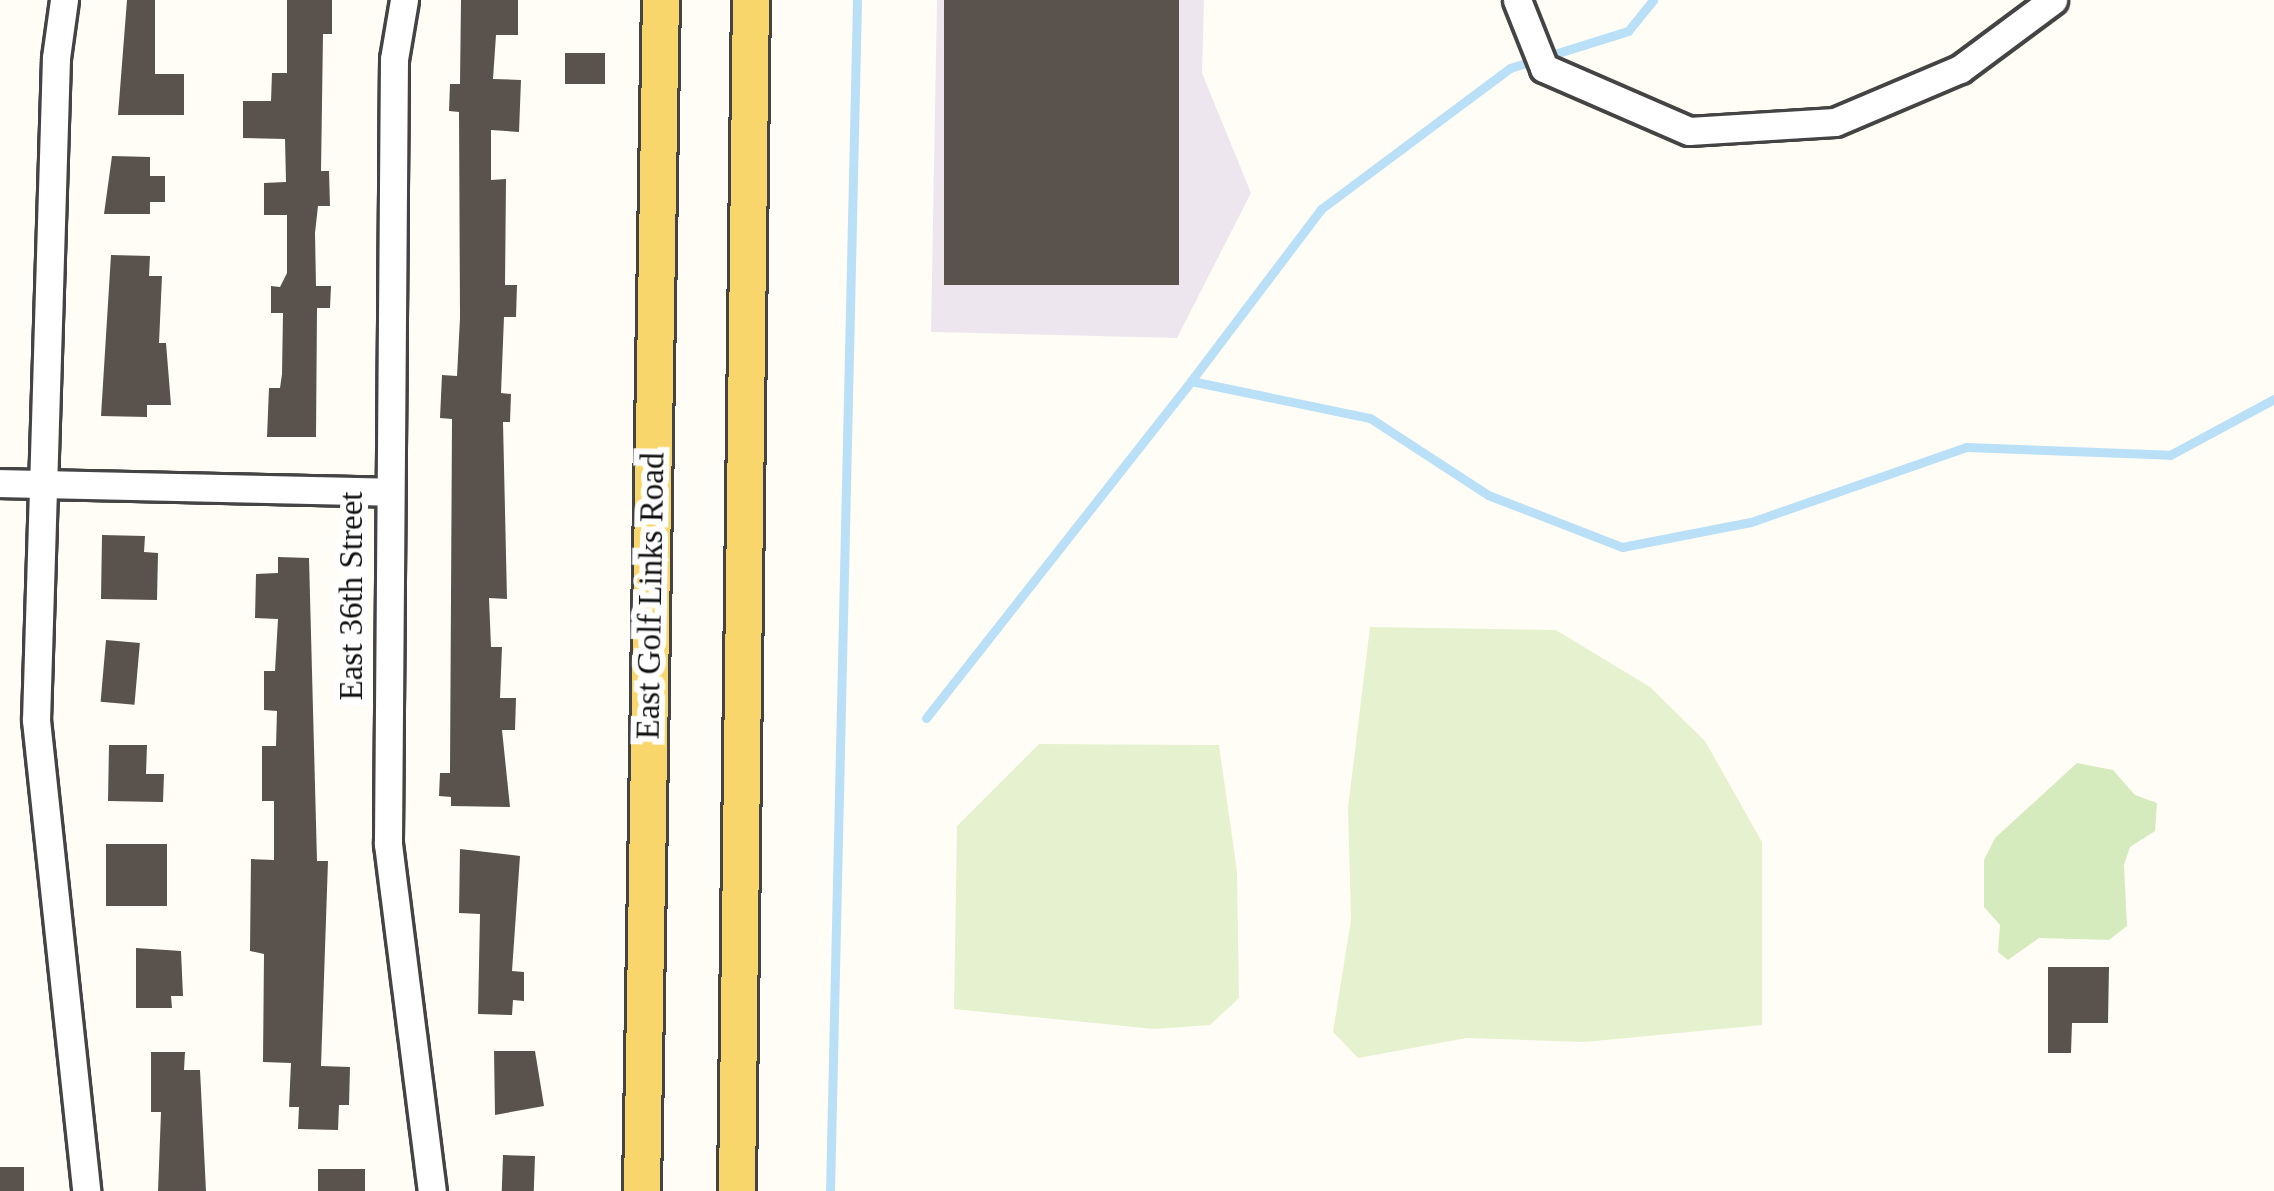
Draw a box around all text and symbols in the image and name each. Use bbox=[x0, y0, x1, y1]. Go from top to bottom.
street label: East Golf Links Road bbox=[629, 452, 673, 740]
street label: East 36th Street bbox=[332, 492, 372, 700]

